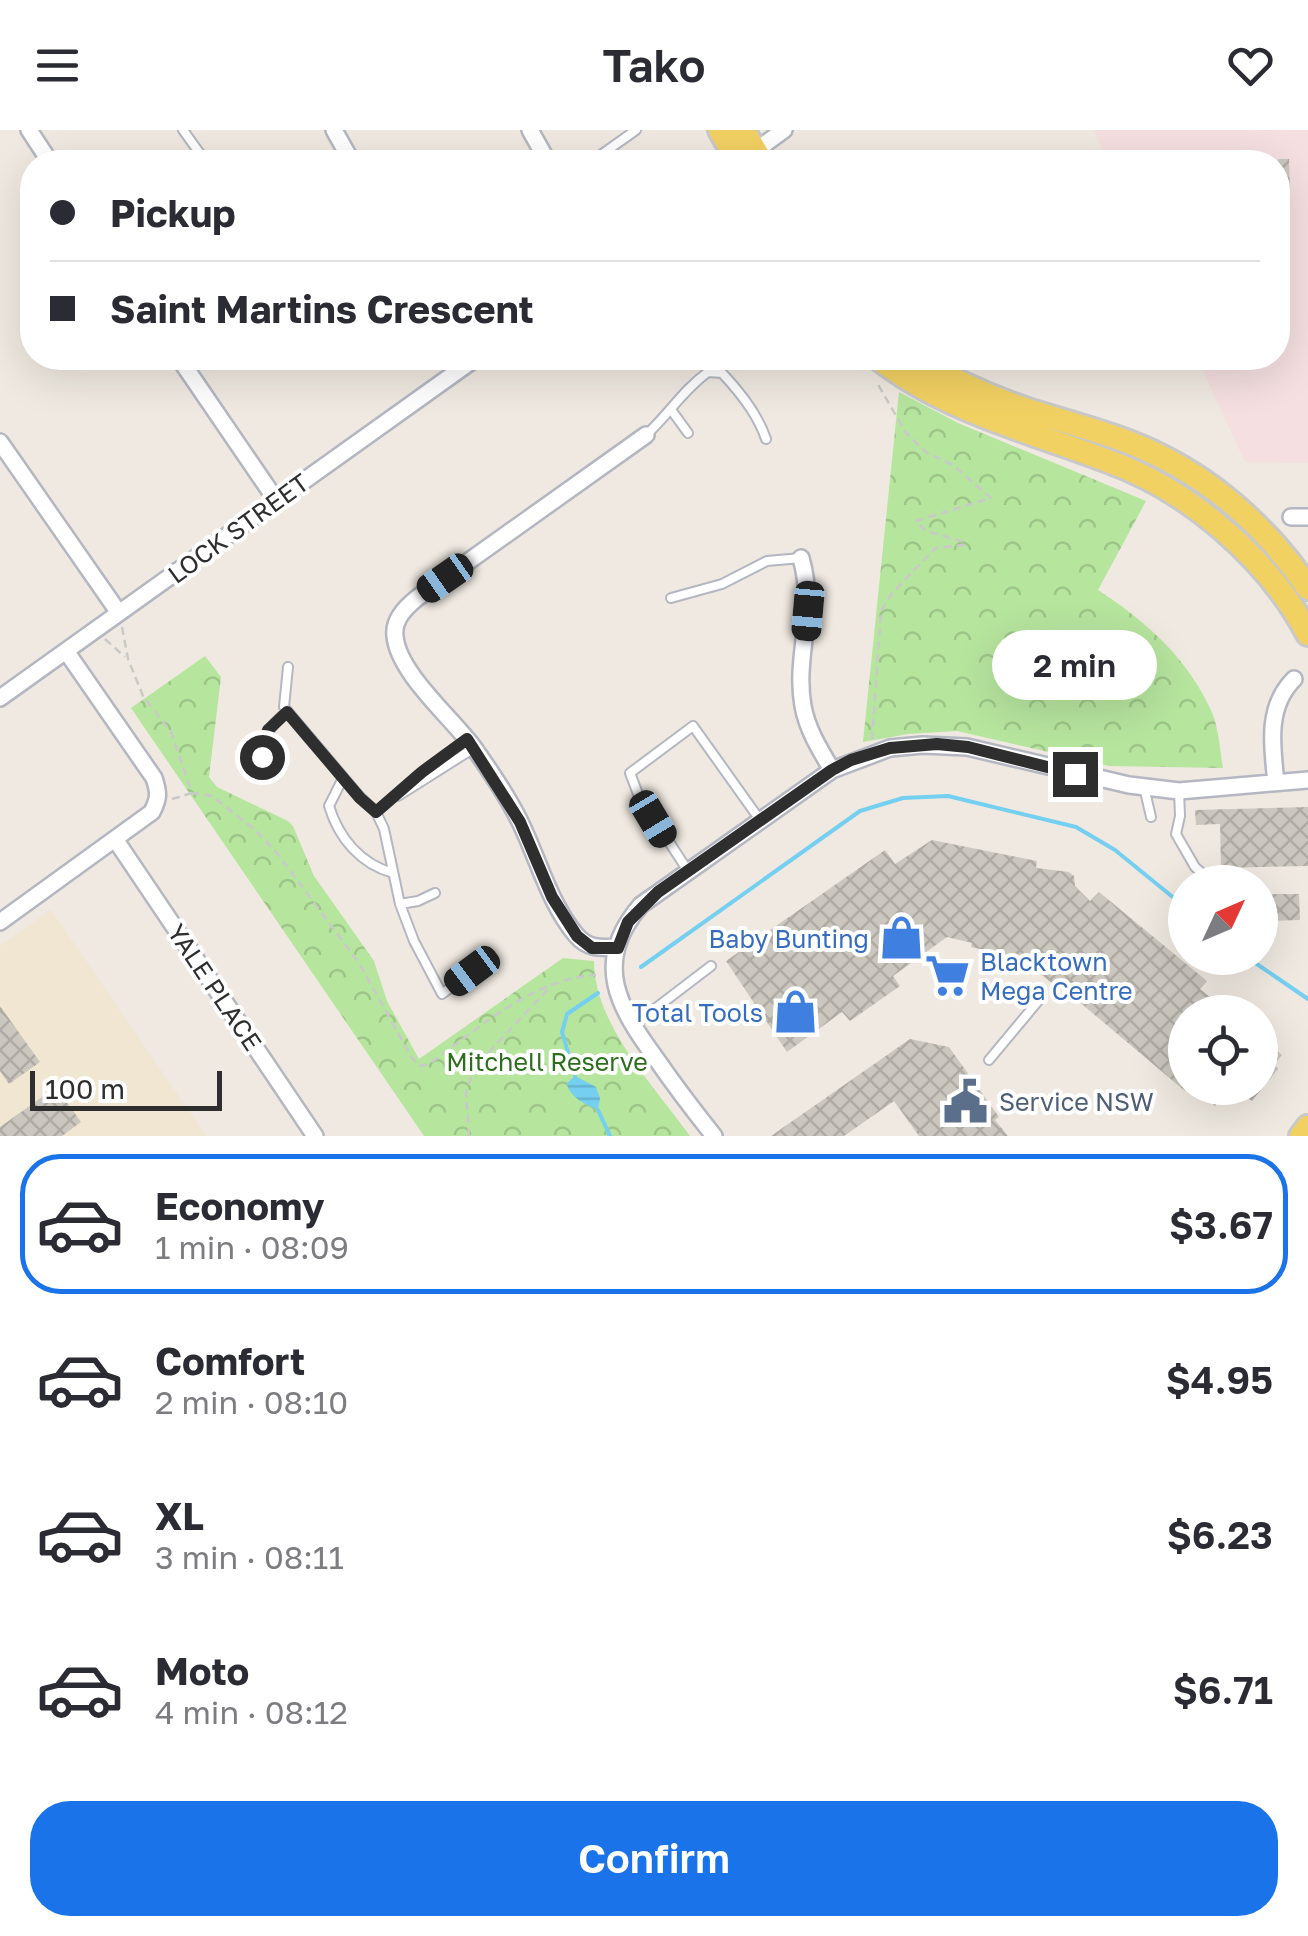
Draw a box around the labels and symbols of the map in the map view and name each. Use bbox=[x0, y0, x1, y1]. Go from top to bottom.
street label: LOCK STREET bbox=[161, 466, 315, 590]
car bbox=[412, 549, 478, 607]
car bbox=[790, 580, 826, 642]
callout: 2 min bbox=[992, 629, 1158, 699]
route start bbox=[240, 735, 285, 780]
route end bbox=[1053, 752, 1098, 797]
car bbox=[625, 786, 681, 852]
north arrow bbox=[1168, 865, 1278, 975]
shop icon: Baby Bunting bbox=[878, 914, 926, 962]
street label: YALE PLACE bbox=[161, 918, 269, 1056]
place label: Baby Bunting bbox=[709, 923, 869, 954]
car bbox=[439, 941, 505, 1001]
place label: Blacktown Mega Centre bbox=[980, 946, 1132, 1006]
supermarket icon: Blacktown Mega Centre bbox=[923, 951, 971, 999]
shop icon: Total Tools bbox=[772, 988, 820, 1036]
place label: Total Tools bbox=[632, 997, 763, 1028]
park label: Mitchell Reserve bbox=[446, 1046, 648, 1077]
scale bar bbox=[30, 1066, 222, 1110]
public building icon: Service NSW bbox=[942, 1077, 990, 1125]
place label: Service NSW bbox=[999, 1086, 1154, 1117]

